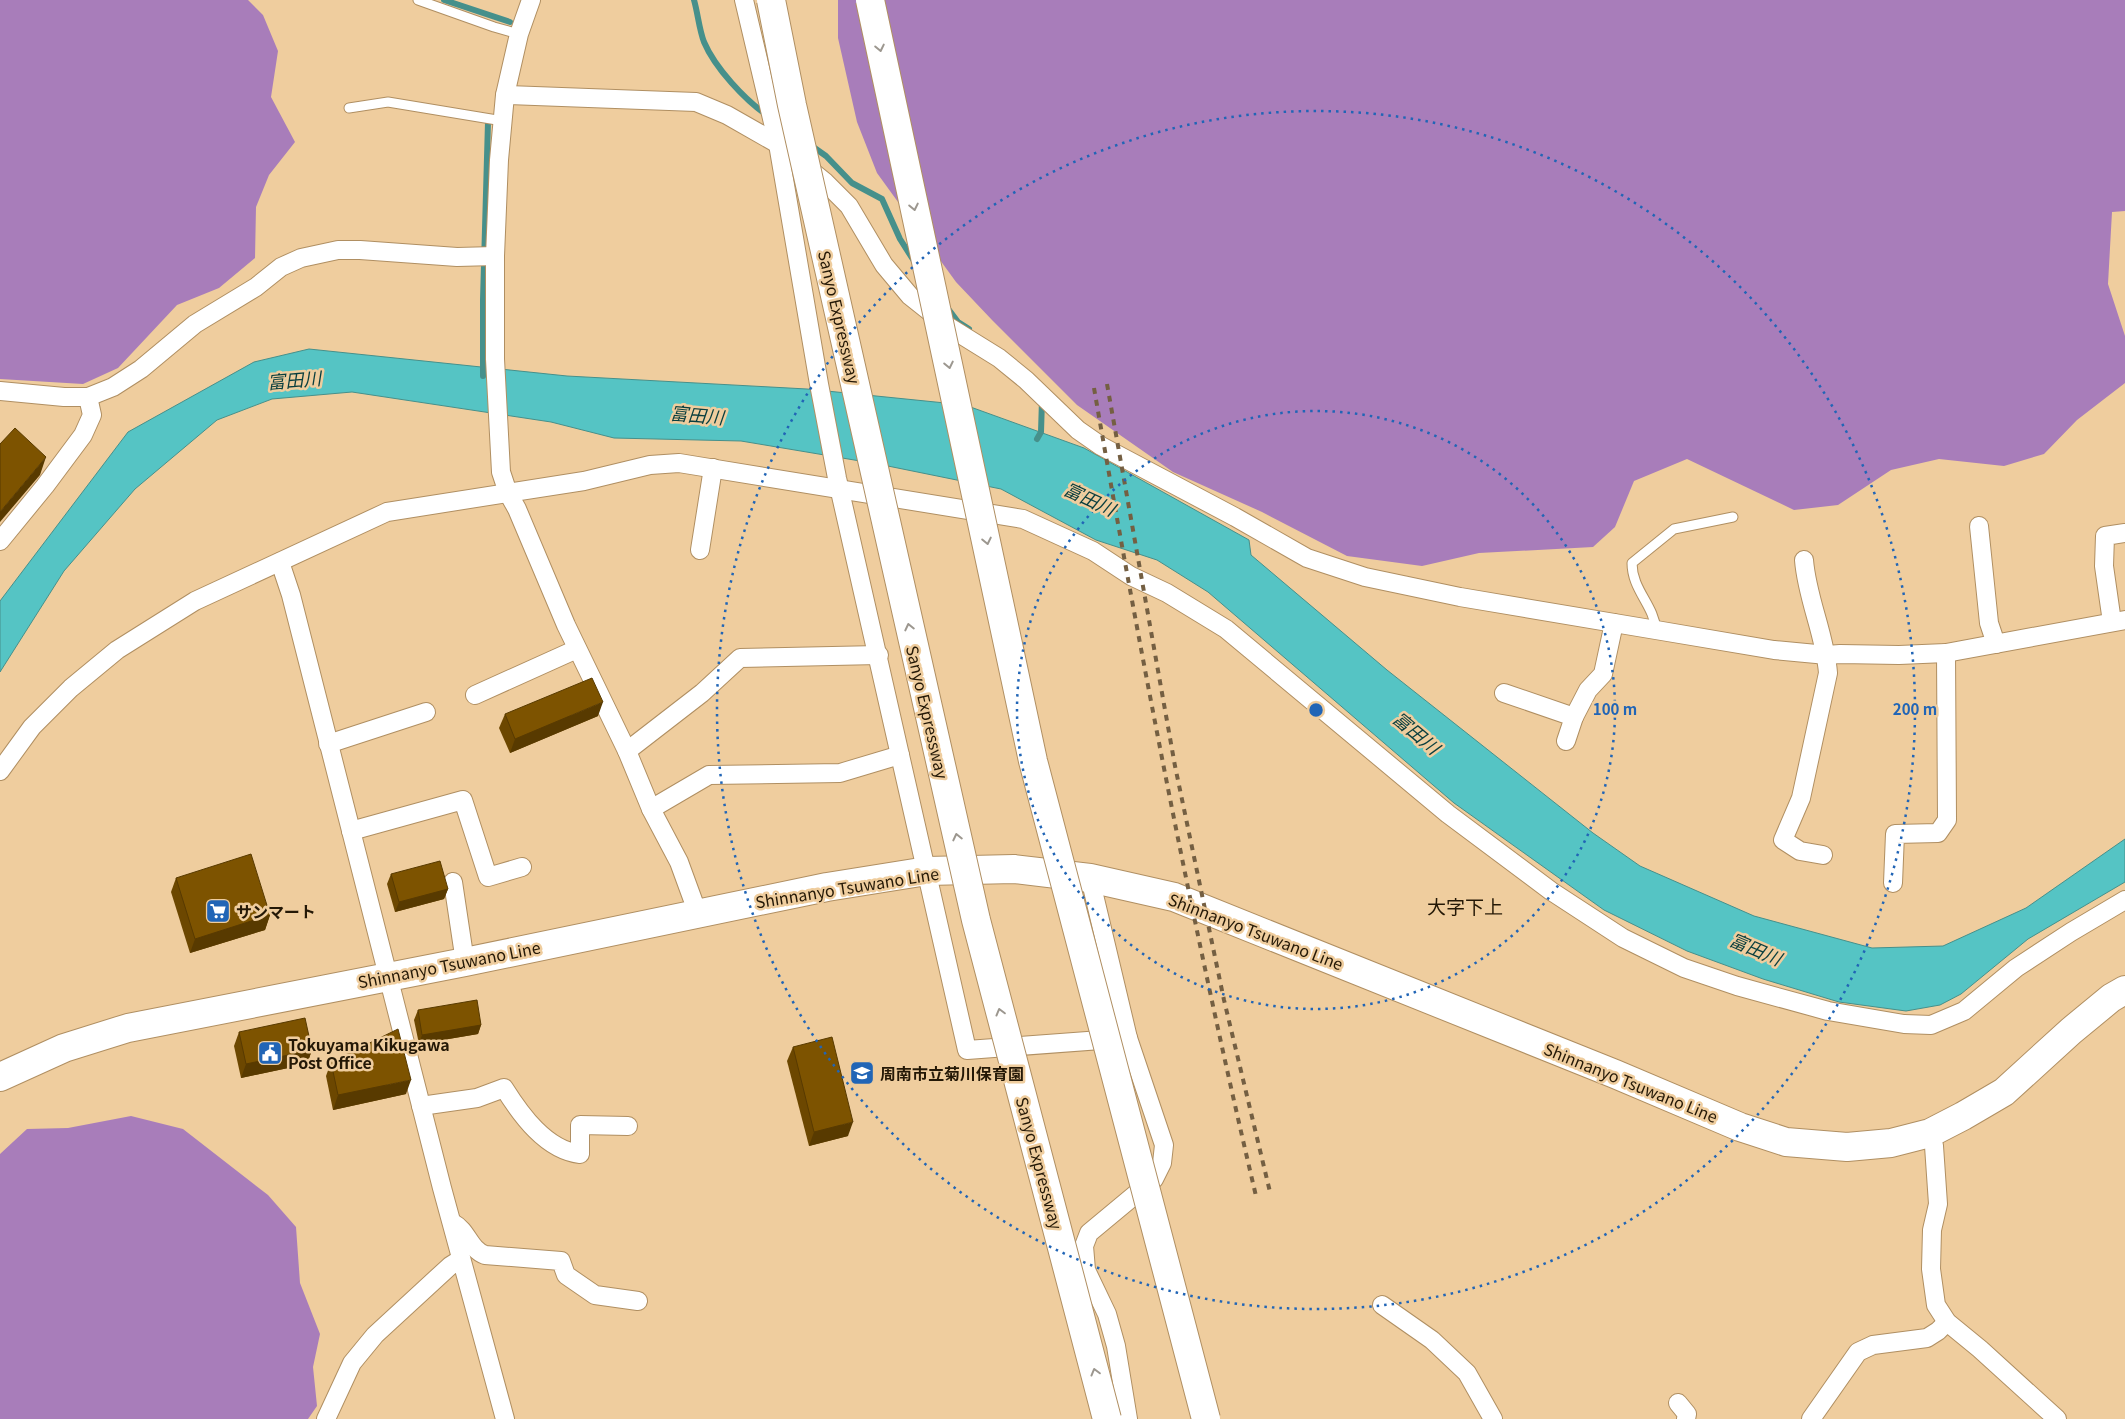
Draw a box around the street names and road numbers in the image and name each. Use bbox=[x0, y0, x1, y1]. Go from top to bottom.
street label: Sanyo Expressway bbox=[813, 248, 867, 387]
street label: Sanyo Expressway bbox=[901, 643, 955, 782]
street label: Shinnanyo Tsuwano Line bbox=[754, 861, 941, 913]
street label: Shinnanyo Tsuwano Line bbox=[1165, 887, 1347, 975]
street label: Shinnanyo Tsuwano Line bbox=[356, 934, 542, 993]
street label: Shinnanyo Tsuwano Line bbox=[1541, 1036, 1722, 1128]
street label: Sanyo Expressway bbox=[1011, 1094, 1069, 1233]

